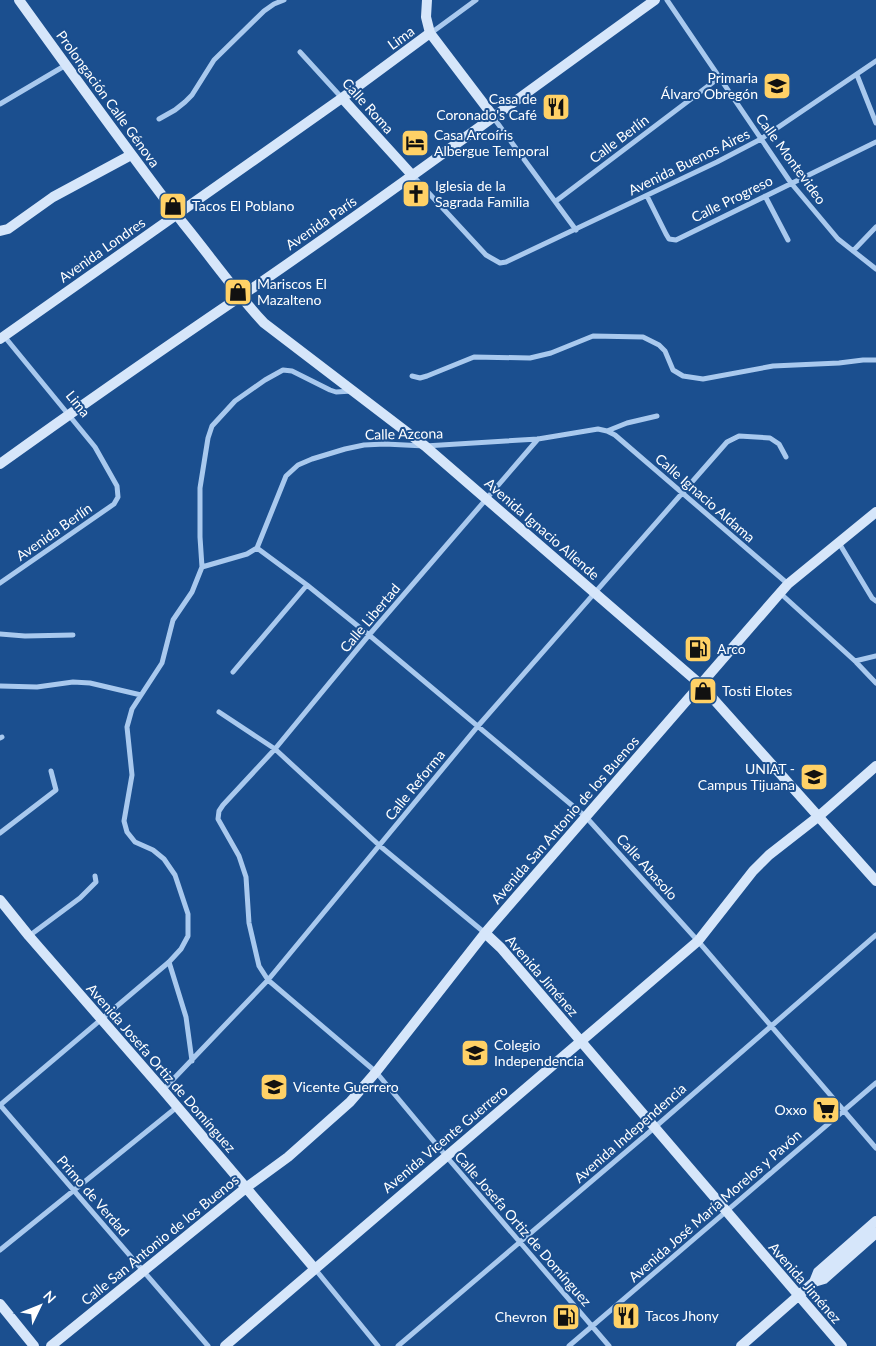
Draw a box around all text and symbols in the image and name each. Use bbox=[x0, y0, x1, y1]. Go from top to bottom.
street label: Lima bbox=[384, 22, 417, 53]
street label: Prolongación Calle Génova bbox=[53, 27, 164, 170]
place label: Primaria Álvaro Obregón bbox=[661, 69, 758, 102]
school or university icon: Primaria Álvaro Obregón bbox=[762, 71, 792, 101]
street label: Calle Roma bbox=[339, 74, 398, 137]
place label: Casa de Coronado's Café bbox=[436, 90, 537, 123]
restaurant icon: Casa de Coronado's Café bbox=[541, 92, 571, 122]
street label: Calle Montevideo bbox=[753, 110, 830, 208]
street label: Calle Berlín bbox=[586, 111, 652, 166]
street label: Avenida Buenos Aires bbox=[625, 125, 752, 198]
place label: Casa Arcoíris Albergue Temporal bbox=[434, 126, 549, 159]
hotel icon: Casa Arcoíris Albergue Temporal bbox=[400, 128, 430, 158]
street label: Calle Progreso bbox=[688, 172, 775, 226]
place label: Iglesia de la Sagrada Familia bbox=[435, 177, 529, 210]
church icon: Iglesia de la Sagrada Familia bbox=[401, 179, 431, 209]
shop icon: Tacos El Poblano bbox=[158, 191, 188, 221]
street label: Avenida París bbox=[282, 192, 359, 253]
place label: Tacos El Poblano bbox=[192, 197, 295, 214]
street label: Avenida Londres bbox=[55, 214, 148, 286]
place label: Mariscos El Mazalteno bbox=[257, 275, 327, 308]
shop icon: Mariscos El Mazalteno bbox=[223, 277, 253, 307]
street label: Lima bbox=[63, 387, 94, 420]
street label: Calle Azcona bbox=[365, 424, 443, 443]
street label: Calle Ignacio Aldama bbox=[652, 450, 759, 546]
street label: Avenida Ignacio Allende bbox=[482, 474, 603, 583]
street label: Avenida Berlín bbox=[12, 499, 95, 564]
street label: Calle Libertad bbox=[336, 580, 403, 656]
fuel station icon: Arco bbox=[683, 634, 713, 664]
place label: Arco bbox=[717, 640, 746, 657]
shop icon: Tosti Elotes bbox=[688, 676, 718, 706]
place label: Tosti Elotes bbox=[722, 682, 792, 699]
street label: Avenida San Antonio de los Buenos bbox=[487, 732, 642, 907]
street label: Calle Reforma bbox=[381, 746, 448, 823]
place label: UNIAT - Campus Tijuana bbox=[698, 760, 795, 793]
school or university icon: UNIAT - Campus Tijuana bbox=[799, 762, 829, 792]
street label: Calle Abasolo bbox=[613, 830, 681, 903]
street label: Avenida Jiménez bbox=[502, 932, 582, 1020]
street label: Avenida Josefa Ortiz de Domínguez bbox=[83, 980, 239, 1156]
place label: Colegio Independencia bbox=[494, 1036, 584, 1069]
school or university icon: Colegio Independencia bbox=[460, 1038, 490, 1068]
school or university icon: Vicente Guerrero bbox=[259, 1072, 289, 1102]
place label: Vicente Guerrero bbox=[293, 1078, 399, 1095]
street label: Avenida Independencia bbox=[570, 1079, 689, 1186]
street label: Avenida Vicente Guerrero bbox=[379, 1081, 511, 1196]
supermarket icon: Oxxo bbox=[811, 1095, 841, 1125]
place label: Oxxo bbox=[774, 1101, 807, 1118]
street label: Avenida José María Morelos y Pavón bbox=[625, 1126, 805, 1285]
street label: Calle Josefa Ortiz de Domínguez bbox=[452, 1148, 595, 1309]
street label: Primo de Verdad bbox=[54, 1152, 133, 1240]
street label: Calle San Antonio de los Buenos bbox=[78, 1171, 242, 1308]
street label: Avenida Jiménez bbox=[765, 1239, 845, 1327]
north arrow bbox=[15, 1281, 65, 1331]
text: N bbox=[40, 1287, 60, 1307]
restaurant icon: Tacos Jhony bbox=[611, 1301, 641, 1331]
fuel station icon: Chevron bbox=[551, 1302, 581, 1332]
place label: Tacos Jhony bbox=[645, 1307, 720, 1324]
place label: Chevron bbox=[495, 1308, 547, 1325]

